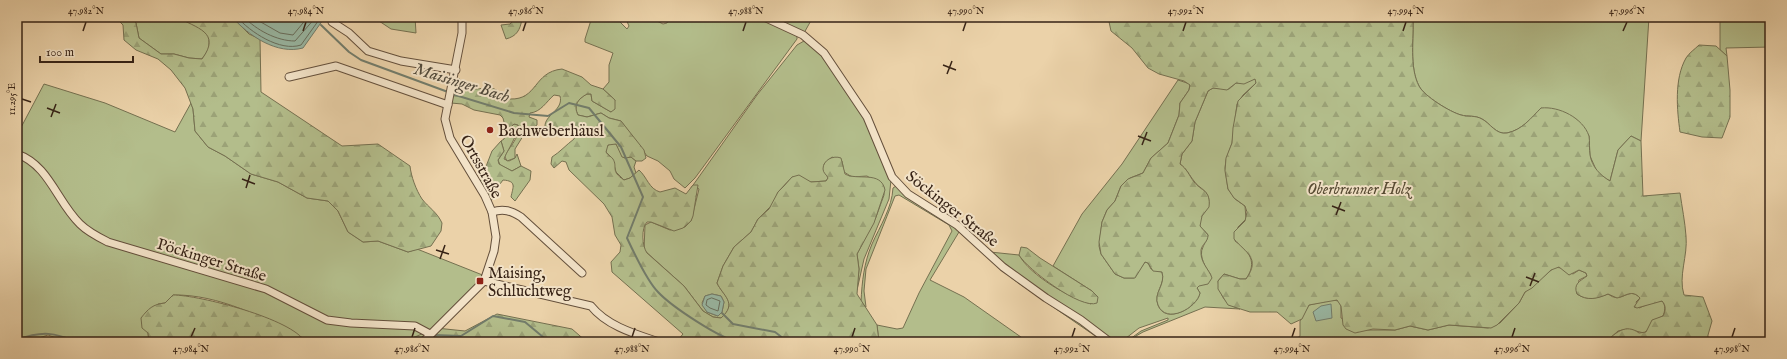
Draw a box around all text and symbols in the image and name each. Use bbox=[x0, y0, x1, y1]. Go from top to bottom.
text: 47.982°N bbox=[68, 5, 104, 18]
text: 47.984°N bbox=[288, 5, 325, 18]
text: 47.986°N bbox=[508, 5, 544, 18]
text: 47.988°N bbox=[728, 5, 764, 18]
text: 47.990°N bbox=[948, 5, 985, 18]
text: 47.992°N bbox=[1168, 5, 1205, 18]
text: 47.994°N bbox=[1388, 5, 1425, 18]
text: 47.996°N bbox=[1609, 5, 1645, 18]
scale bar bbox=[40, 38, 133, 64]
text: 100 m bbox=[46, 45, 74, 60]
water label: Maisinger Bach bbox=[411, 59, 512, 108]
text: 11.295°E bbox=[6, 83, 19, 115]
place label: Bachweberhäusl bbox=[498, 122, 604, 142]
marker: Bachweberhäusl bbox=[485, 125, 495, 135]
street label: Ortsstraße bbox=[455, 132, 506, 202]
street label: Söckinger Straße bbox=[901, 167, 1002, 252]
park label: Oberbrunner Holz bbox=[1307, 180, 1413, 200]
street label: Pöckinger Straße bbox=[154, 235, 268, 287]
place label: Maising, Schluchtweg bbox=[488, 264, 572, 302]
marker: Maising, Schluchtweg bbox=[475, 276, 485, 286]
text: 47.984°N bbox=[173, 343, 210, 356]
text: 47.986°N bbox=[394, 343, 430, 356]
text: 47.988°N bbox=[614, 343, 650, 356]
text: 47.990°N bbox=[834, 343, 871, 356]
text: 47.992°N bbox=[1054, 343, 1091, 356]
text: 47.994°N bbox=[1274, 343, 1311, 356]
text: 47.996°N bbox=[1494, 343, 1530, 356]
text: 47.998°N bbox=[1714, 343, 1750, 356]

